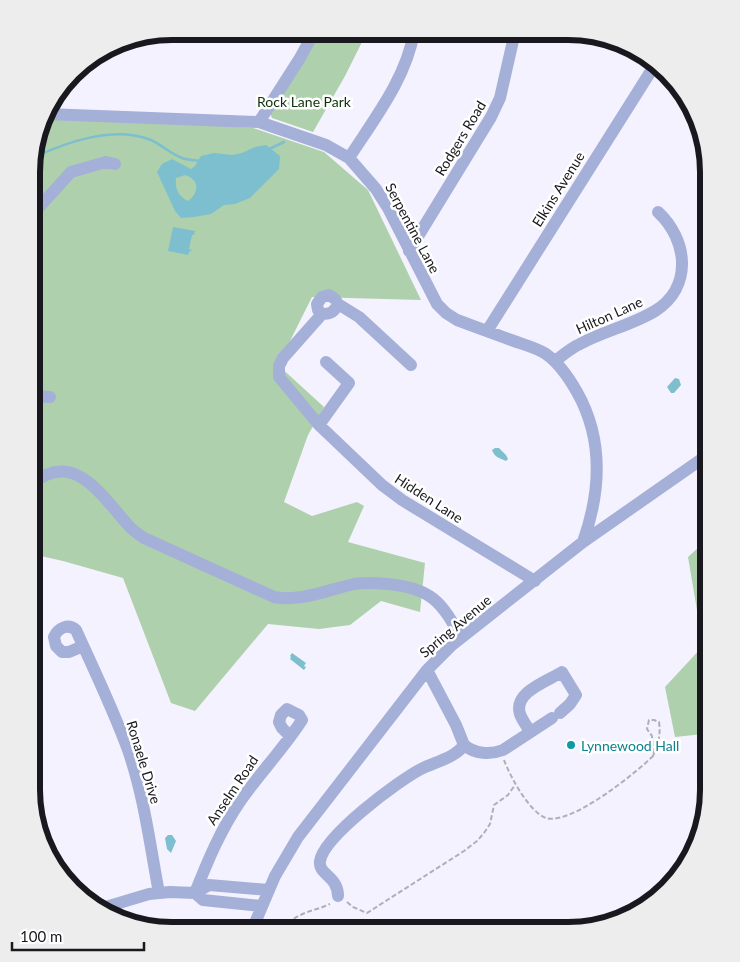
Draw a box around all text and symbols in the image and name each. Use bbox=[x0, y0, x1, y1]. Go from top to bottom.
park label: Rock Lane Park bbox=[257, 93, 352, 110]
street label: Rodgers Road bbox=[431, 97, 489, 179]
street label: Elkins Avenue bbox=[528, 148, 588, 230]
street label: Serpentine Lane bbox=[382, 180, 444, 276]
street label: Hilton Lane bbox=[573, 293, 645, 337]
street label: Hidden Lane bbox=[392, 470, 466, 526]
street label: Spring Avenue bbox=[416, 591, 494, 661]
street label: Ronaele Drive bbox=[123, 718, 165, 806]
place label: Lynnewood Hall bbox=[581, 737, 679, 754]
marker: Lynnewood Hall bbox=[565, 739, 577, 751]
street label: Anselm Road bbox=[203, 752, 261, 828]
scale bar bbox=[12, 920, 145, 952]
text: 100 m bbox=[20, 927, 62, 945]

